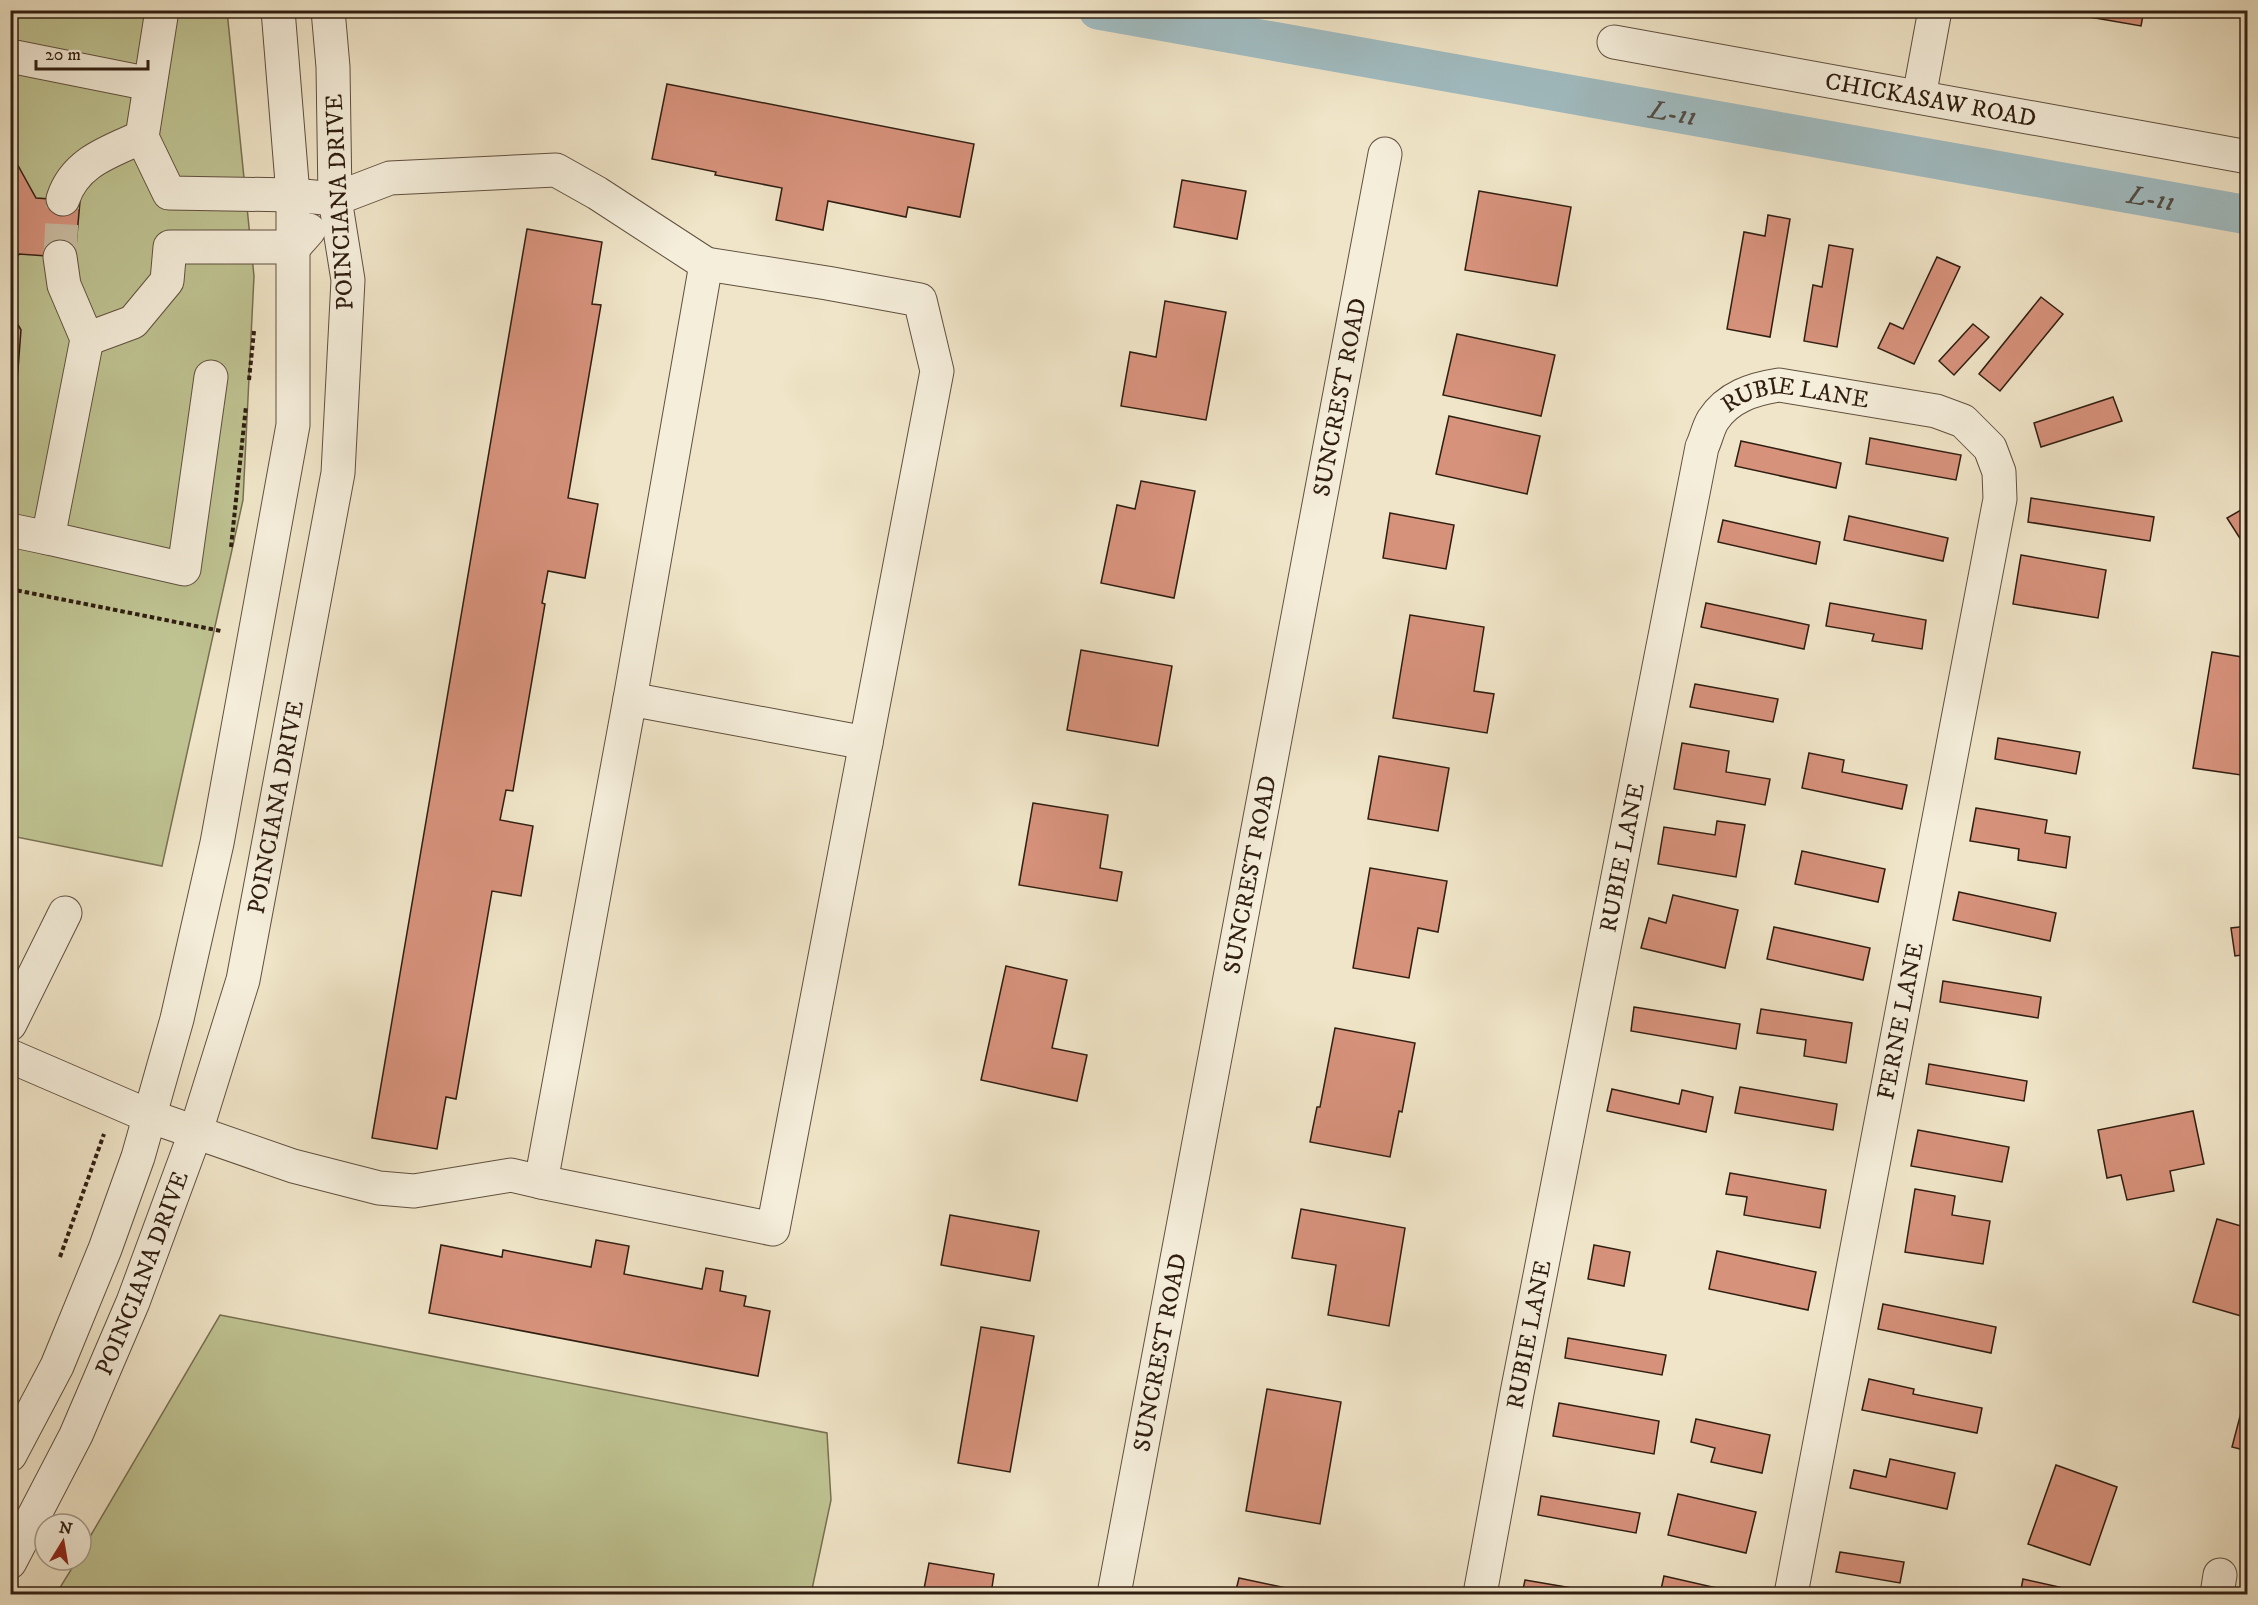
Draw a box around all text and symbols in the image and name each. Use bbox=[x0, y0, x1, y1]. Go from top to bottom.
scale bar bbox=[36, 33, 148, 71]
text: 20 m bbox=[45, 44, 81, 66]
street label: CHICKASAW ROAD bbox=[1823, 67, 2039, 134]
street label: POINCIANA DRIVE bbox=[319, 93, 361, 311]
water label: L-11 bbox=[1645, 93, 1699, 134]
water label: L-11 bbox=[2123, 179, 2177, 220]
street label: SUNCREST ROAD bbox=[1307, 296, 1374, 499]
street label: RUBIE LANE bbox=[1716, 371, 1871, 420]
street label: POINCIANA DRIVE bbox=[242, 698, 311, 917]
street label: SUNCREST ROAD bbox=[1217, 773, 1284, 976]
street label: RUBIE LANE bbox=[1593, 781, 1652, 935]
street label: FERNE LANE bbox=[1871, 940, 1931, 1102]
street label: POINCIANA DRIVE bbox=[89, 1167, 196, 1380]
street label: SUNCREST ROAD bbox=[1127, 1251, 1194, 1454]
street label: RUBIE LANE bbox=[1500, 1258, 1559, 1412]
north arrow bbox=[33, 1512, 93, 1572]
text: N bbox=[57, 1517, 74, 1539]

